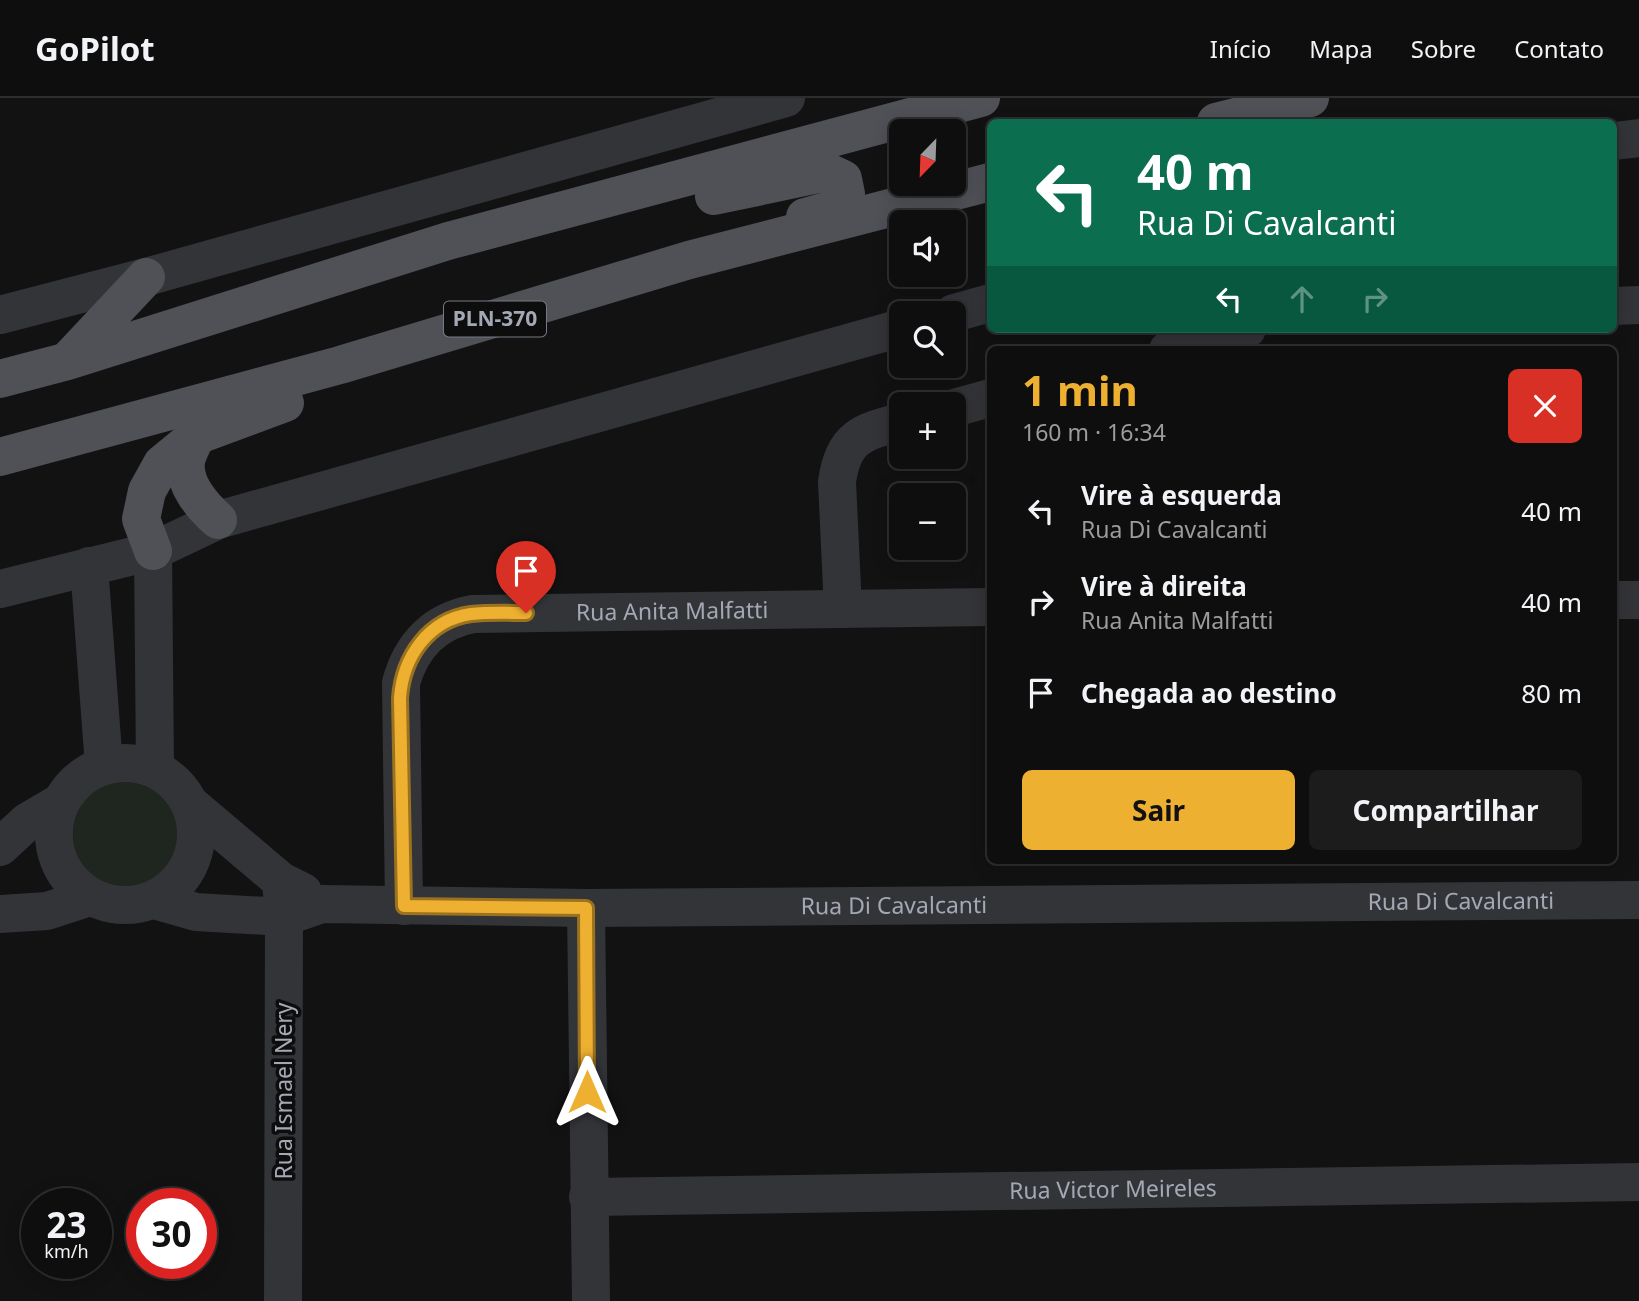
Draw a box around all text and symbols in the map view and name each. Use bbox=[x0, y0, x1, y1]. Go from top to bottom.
text: GoPilot bbox=[35, 26, 155, 71]
text: Início bbox=[1210, 32, 1271, 65]
text: Mapa bbox=[1309, 32, 1373, 65]
text: Sobre bbox=[1411, 32, 1476, 65]
text: Contato bbox=[1514, 32, 1604, 65]
north arrow bbox=[889, 119, 966, 196]
map controls bbox=[889, 119, 966, 560]
text: 40 m bbox=[1137, 138, 1254, 204]
icon: left bbox=[1022, 147, 1113, 238]
text: Rua Di Cavalcanti bbox=[1137, 201, 1396, 244]
button: sound bbox=[889, 210, 966, 287]
icon: left bbox=[1210, 280, 1248, 318]
icon: ahead bbox=[1283, 280, 1321, 318]
icon: right bbox=[1356, 280, 1394, 318]
button: search bbox=[889, 301, 966, 378]
road number: PLN-370 bbox=[444, 302, 546, 336]
text: 1 min bbox=[1022, 361, 1138, 418]
button: close bbox=[1508, 369, 1582, 443]
button: + bbox=[889, 392, 966, 469]
text: 160 m · 16:34 bbox=[1022, 416, 1166, 448]
text: Vire à esquerda bbox=[1081, 477, 1282, 513]
button: − bbox=[889, 483, 966, 560]
icon: left bbox=[1022, 492, 1060, 530]
text: 40 m bbox=[1521, 493, 1582, 529]
text: Rua Di Cavalcanti bbox=[1081, 513, 1267, 545]
pin bbox=[496, 541, 556, 613]
icon: arrive bbox=[507, 552, 545, 590]
text: Vire à direita bbox=[1081, 568, 1247, 604]
icon: right bbox=[1022, 583, 1060, 621]
text: 40 m bbox=[1521, 584, 1582, 620]
street label: Rua Anita Malfatti bbox=[576, 593, 769, 628]
text: Rua Anita Malfatti bbox=[1081, 604, 1274, 636]
icon: arrive bbox=[1022, 674, 1060, 712]
text: Chegada ao destino bbox=[1081, 675, 1337, 711]
text: 80 m bbox=[1521, 675, 1582, 711]
button: Sair bbox=[1022, 770, 1295, 850]
button: Compartilhar bbox=[1309, 770, 1582, 850]
street label: Rua Di Cavalcanti bbox=[1368, 884, 1554, 917]
street label: Rua Di Cavalcanti bbox=[801, 888, 987, 921]
street label: Rua Ismael Nery bbox=[267, 1002, 299, 1180]
position arrow bbox=[550, 1055, 624, 1129]
street label: Rua Victor Meireles bbox=[1009, 1171, 1217, 1206]
speed limit sign: 30 bbox=[126, 1188, 217, 1279]
text: 23 bbox=[46, 1201, 87, 1248]
text: km/h bbox=[44, 1239, 89, 1263]

